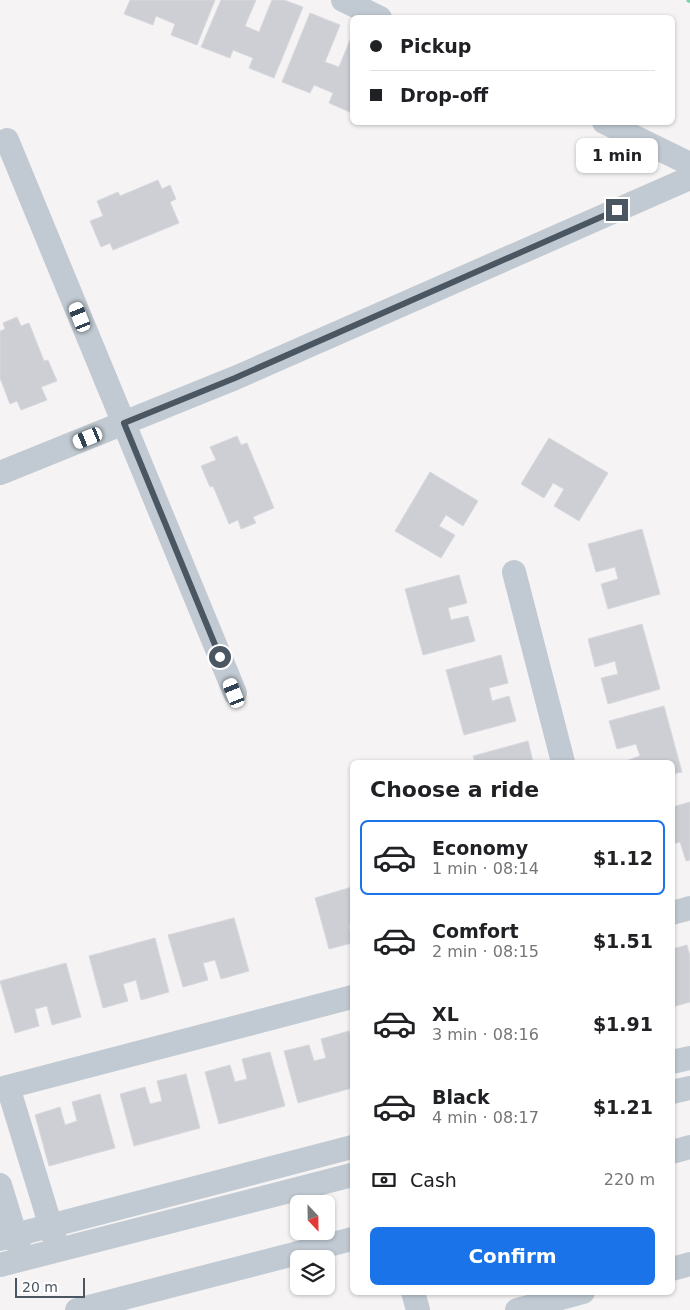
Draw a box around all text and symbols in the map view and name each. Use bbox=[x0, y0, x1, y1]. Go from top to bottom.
text: Pickup bbox=[400, 35, 471, 57]
text: Drop-off bbox=[400, 84, 488, 106]
callout: 1 min bbox=[576, 138, 658, 172]
text: 1 min bbox=[592, 146, 642, 165]
route end bbox=[606, 199, 628, 221]
car bbox=[67, 300, 92, 334]
car bbox=[71, 425, 104, 451]
route start bbox=[209, 646, 231, 668]
car bbox=[221, 676, 246, 710]
text: Choose a ride bbox=[370, 777, 539, 802]
icon: car bbox=[372, 835, 417, 880]
text: Economy bbox=[432, 837, 528, 859]
text: $1.12 bbox=[593, 847, 653, 869]
text: 1 min · 08:14 bbox=[432, 859, 539, 878]
icon: car bbox=[372, 918, 417, 963]
text: Comfort bbox=[432, 920, 519, 942]
text: $1.51 bbox=[593, 930, 653, 952]
text: 2 min · 08:15 bbox=[432, 942, 539, 961]
icon: car bbox=[372, 1001, 417, 1046]
text: XL bbox=[432, 1003, 459, 1025]
text: $1.91 bbox=[593, 1013, 653, 1035]
text: 3 min · 08:16 bbox=[432, 1025, 539, 1044]
icon: car bbox=[372, 1084, 417, 1129]
text: Black bbox=[432, 1086, 490, 1108]
text: $1.21 bbox=[593, 1096, 653, 1118]
text: 4 min · 08:17 bbox=[432, 1108, 539, 1127]
icon: cash bbox=[370, 1166, 398, 1194]
text: Cash bbox=[410, 1169, 457, 1191]
text: 220 m bbox=[604, 1170, 655, 1189]
north arrow bbox=[290, 1195, 335, 1240]
map controls bbox=[290, 1195, 335, 1295]
button: Confirm bbox=[370, 1227, 655, 1285]
button: layers bbox=[290, 1250, 335, 1295]
scale bar bbox=[15, 1275, 85, 1298]
text: 20 m bbox=[22, 1279, 58, 1295]

